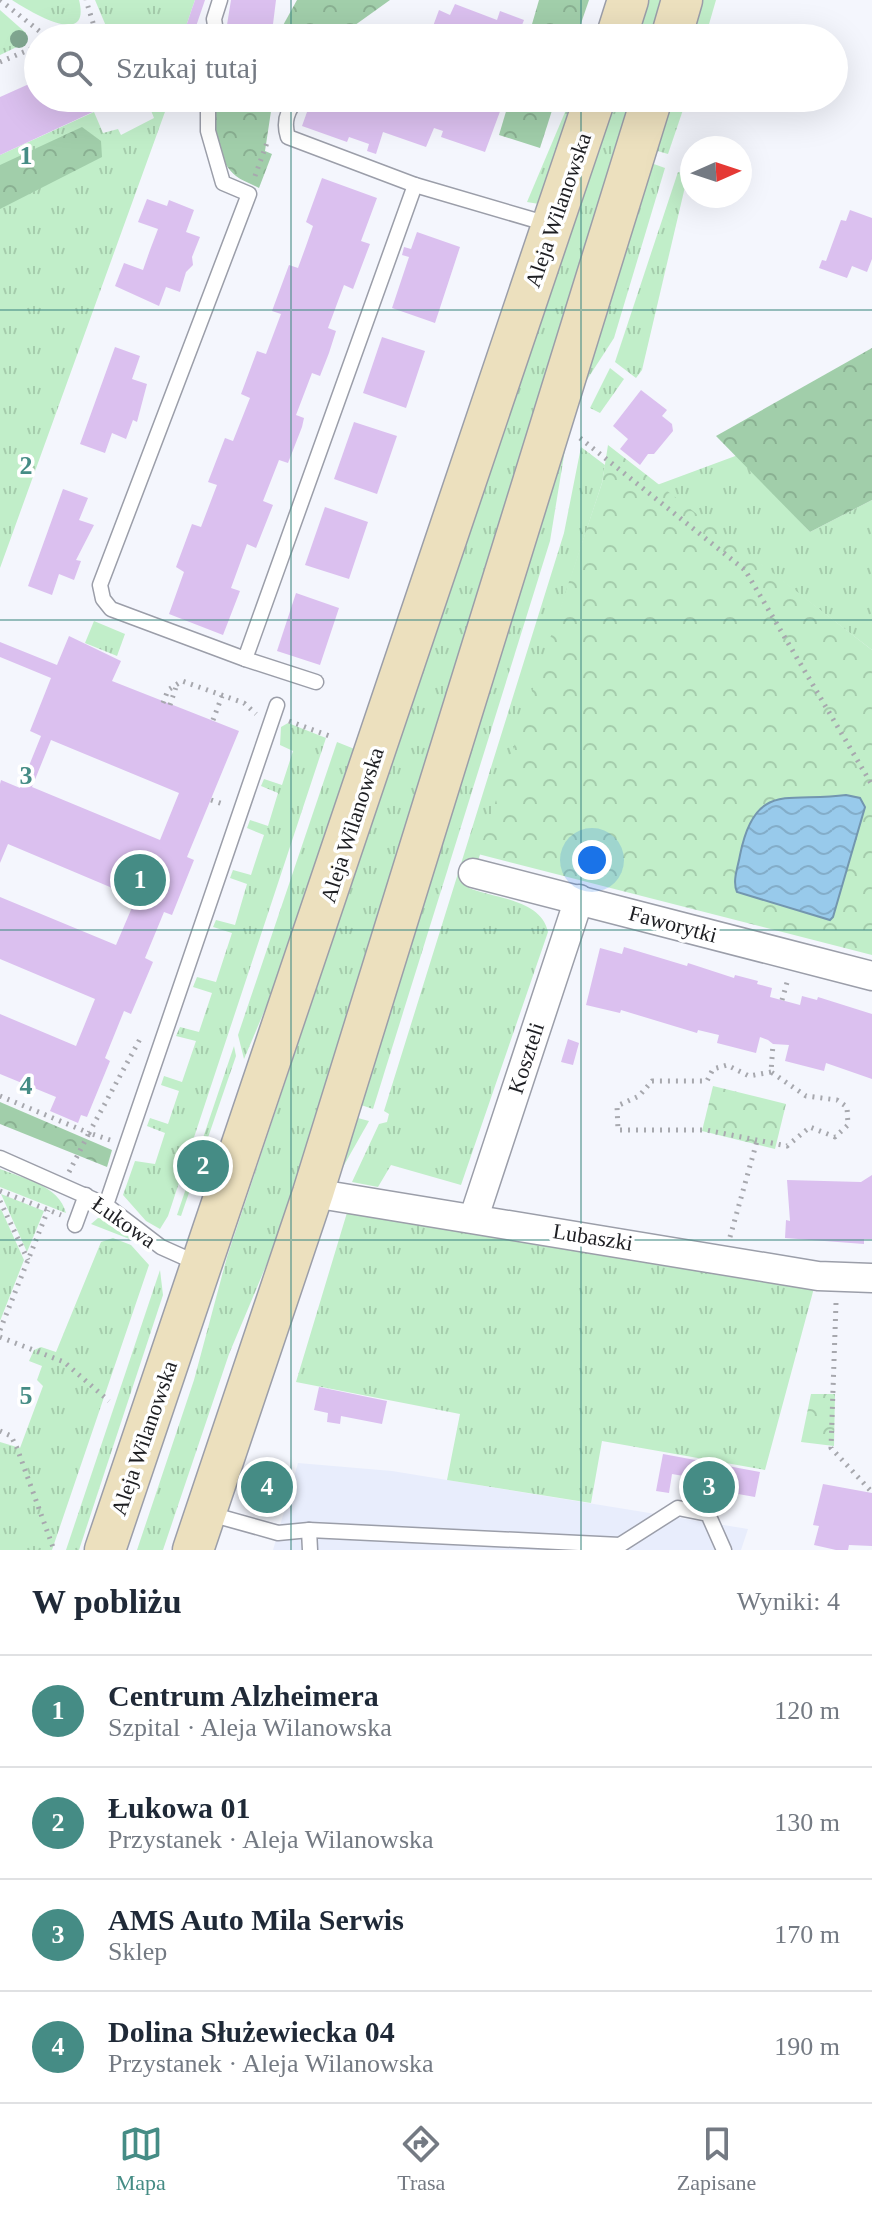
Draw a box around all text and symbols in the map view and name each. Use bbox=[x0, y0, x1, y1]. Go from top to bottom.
search box bbox=[24, 24, 848, 112]
icon: search bbox=[52, 46, 96, 90]
text: Szukaj tutaj bbox=[116, 51, 258, 84]
street label: Aleja Wilanowska bbox=[520, 129, 596, 291]
north arrow bbox=[680, 136, 752, 208]
text: 1 bbox=[20, 141, 33, 170]
text: 2 bbox=[20, 451, 33, 480]
street label: Aleja Wilanowska bbox=[315, 744, 389, 906]
text: 3 bbox=[20, 761, 33, 790]
your location bbox=[572, 840, 612, 880]
pin: 1 bbox=[114, 850, 166, 910]
street label: Faworytki bbox=[626, 900, 720, 948]
street label: Koszteli bbox=[503, 1019, 549, 1097]
text: 4 bbox=[20, 1071, 33, 1100]
pin: 2 bbox=[177, 1136, 229, 1196]
street label: Łukowa bbox=[87, 1191, 161, 1253]
street label: Lubaszki bbox=[551, 1218, 635, 1256]
street label: Aleja Wilanowska bbox=[106, 1357, 182, 1519]
text: 5 bbox=[20, 1381, 33, 1410]
pin: 4 bbox=[241, 1457, 293, 1517]
pin: 3 bbox=[683, 1457, 735, 1517]
text: W pobliżu bbox=[32, 1583, 182, 1620]
text: Wyniki: 4 bbox=[737, 1587, 840, 1616]
text: Centrum Alzheimera bbox=[108, 1679, 379, 1712]
text: 1 bbox=[52, 1696, 65, 1725]
text: 120 m bbox=[774, 1696, 840, 1725]
text: Szpital · Aleja Wilanowska bbox=[108, 1713, 392, 1742]
text: Łukowa 01 bbox=[108, 1791, 251, 1824]
text: 2 bbox=[52, 1808, 65, 1837]
text: 130 m bbox=[774, 1808, 840, 1837]
text: Przystanek · Aleja Wilanowska bbox=[108, 1825, 434, 1854]
text: AMS Auto Mila Serwis bbox=[108, 1903, 404, 1936]
text: 3 bbox=[52, 1920, 65, 1949]
text: 170 m bbox=[774, 1920, 840, 1949]
text: Sklep bbox=[108, 1937, 167, 1966]
text: Dolina Służewiecka 04 bbox=[108, 2015, 395, 2048]
text: 4 bbox=[52, 2032, 65, 2061]
text: 190 m bbox=[774, 2032, 840, 2061]
text: Przystanek · Aleja Wilanowska bbox=[108, 2049, 434, 2078]
tab: Mapa bbox=[116, 2122, 166, 2196]
tab: Trasa bbox=[397, 2122, 445, 2196]
tab: Zapisane bbox=[677, 2122, 756, 2196]

